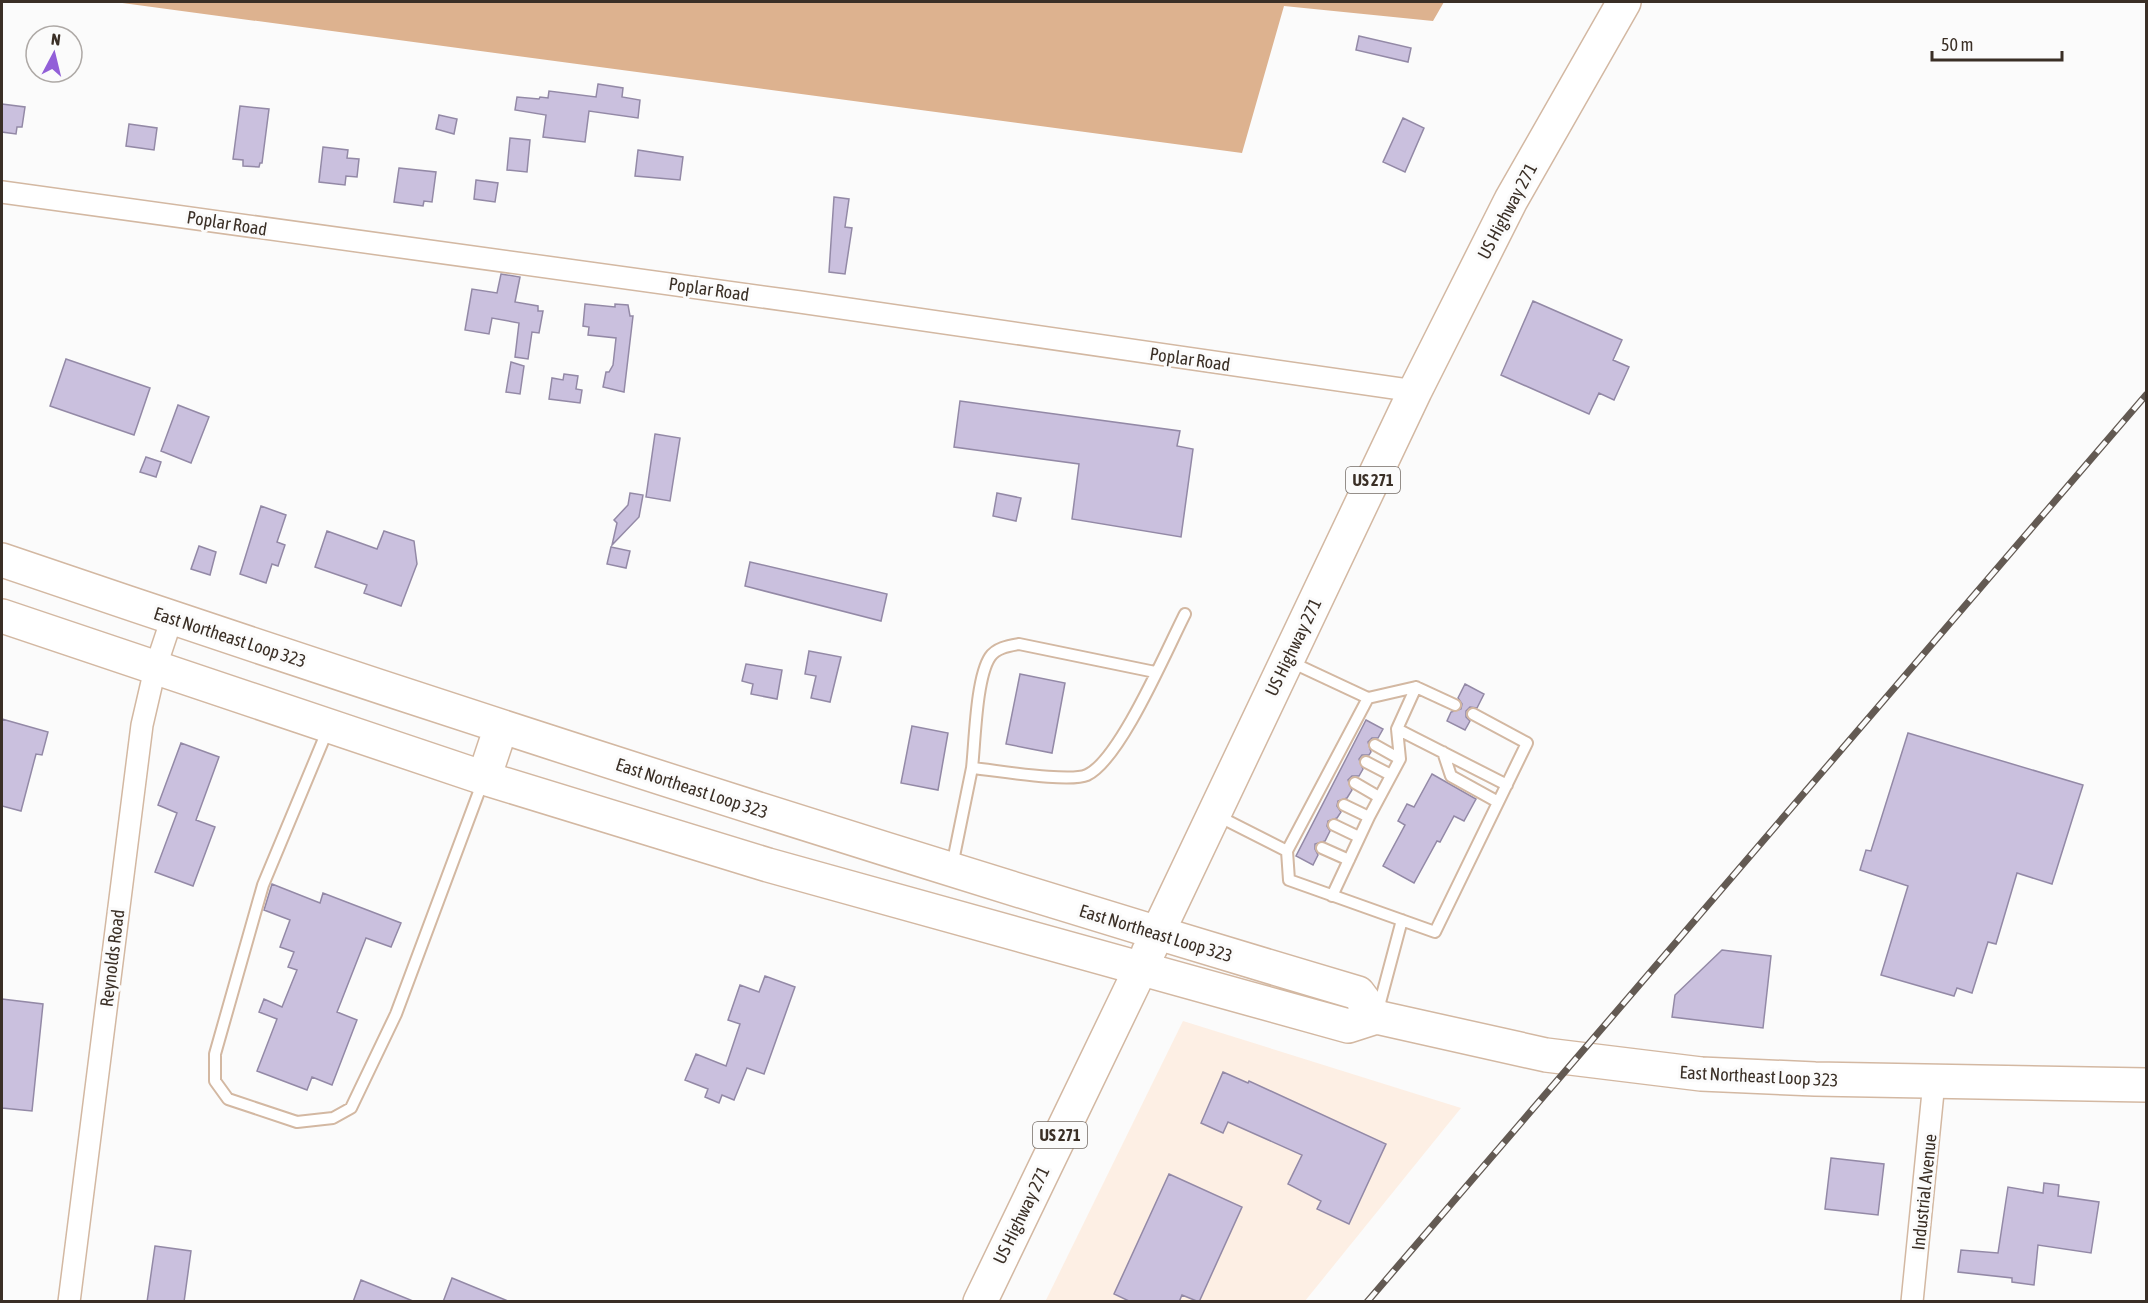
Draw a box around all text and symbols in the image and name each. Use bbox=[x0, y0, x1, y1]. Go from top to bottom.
north arrow bbox=[24, 24, 84, 84]
scale bar bbox=[1932, 24, 2062, 62]
text: N bbox=[50, 30, 62, 49]
text: 50 m bbox=[1941, 34, 1973, 55]
street label: US Highway 271 bbox=[1473, 159, 1541, 263]
street label: Poplar Road bbox=[185, 206, 269, 240]
street label: Poplar Road bbox=[667, 273, 751, 305]
street label: Poplar Road bbox=[1148, 343, 1232, 375]
road number: US 271 bbox=[1346, 467, 1400, 493]
street label: US Highway 271 bbox=[1260, 595, 1326, 699]
street label: East Northeast Loop 323 bbox=[151, 602, 309, 672]
street label: East Northeast Loop 323 bbox=[613, 753, 771, 823]
street label: East Northeast Loop 323 bbox=[1077, 900, 1235, 966]
street label: Reynolds Road bbox=[96, 908, 128, 1008]
street label: East Northeast Loop 323 bbox=[1679, 1061, 1839, 1091]
road number: US 271 bbox=[1033, 1122, 1087, 1148]
street label: Industrial Avenue bbox=[1907, 1133, 1941, 1251]
street label: US Highway 271 bbox=[988, 1163, 1054, 1267]

